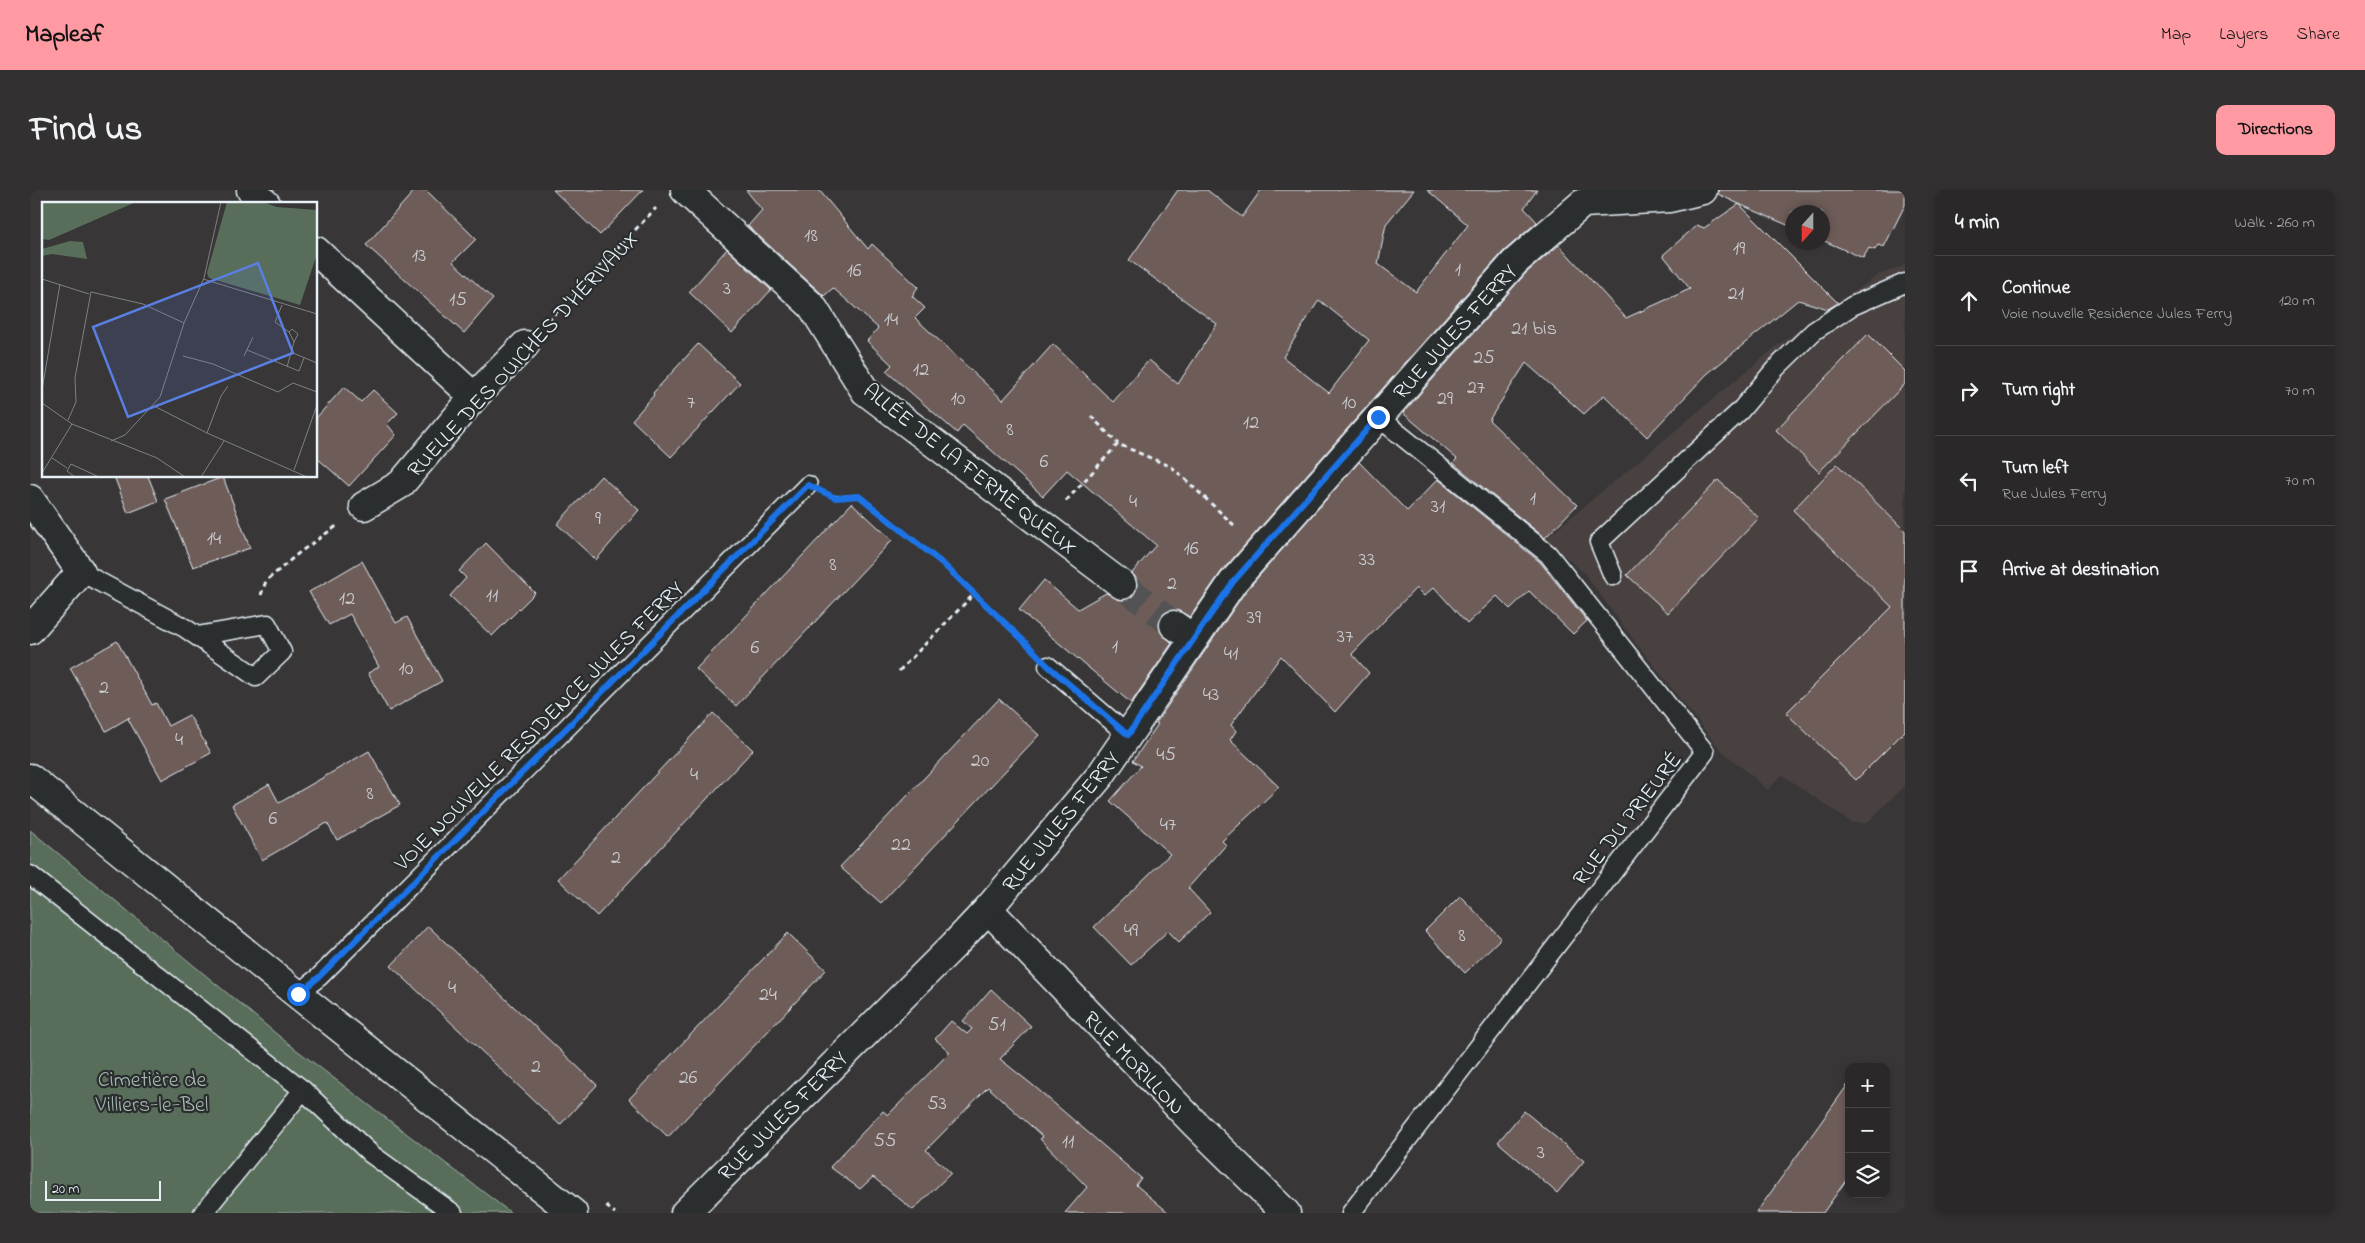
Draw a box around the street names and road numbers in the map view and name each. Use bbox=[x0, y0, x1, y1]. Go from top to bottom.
street label: RUELLE DES OUICHES D'HÉRIVAUX bbox=[401, 224, 648, 486]
street label: RUE JULES FERRY bbox=[1387, 258, 1526, 408]
street label: ALLÉE DE LA FERME QUEUX bbox=[855, 376, 1083, 564]
street label: VOIE NOUVELLE RESIDENCE JULES FERRY bbox=[387, 575, 692, 880]
street label: RUE JULES FERRY bbox=[996, 746, 1129, 900]
street label: RUE DU PRIEURÉ bbox=[1566, 746, 1691, 894]
street label: RUE MORILLON bbox=[1075, 1005, 1191, 1124]
street label: RUE JULES FERRY bbox=[712, 1045, 856, 1189]

